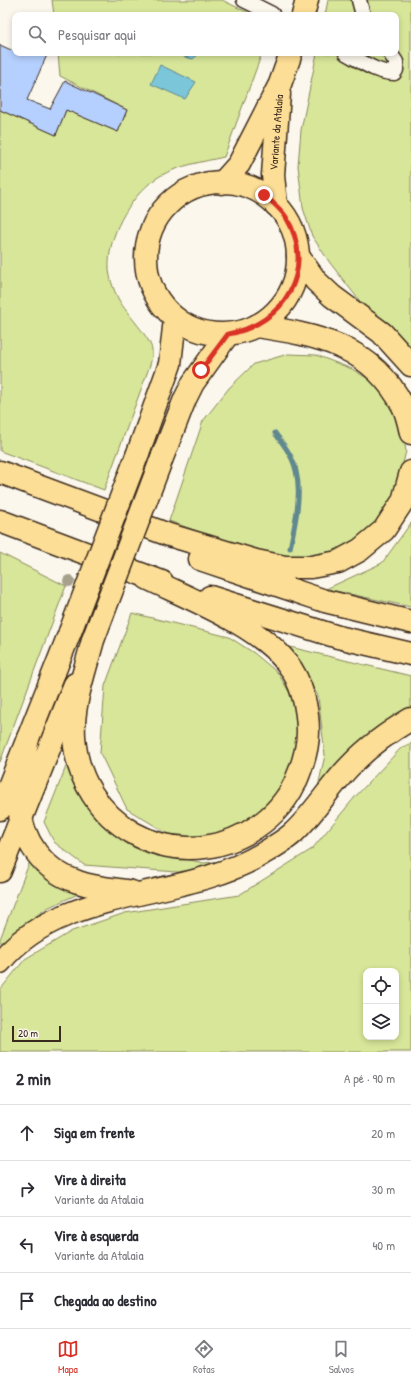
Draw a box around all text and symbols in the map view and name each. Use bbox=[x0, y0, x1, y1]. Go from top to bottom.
search box bbox=[12, 12, 399, 56]
icon: search bbox=[26, 23, 48, 45]
text: Pesquisar aqui bbox=[58, 24, 136, 45]
street label: Variante da Atalaia bbox=[266, 93, 286, 171]
route end bbox=[255, 186, 273, 204]
route start bbox=[192, 361, 210, 379]
map controls bbox=[363, 968, 399, 1040]
button: locate bbox=[363, 968, 399, 1004]
button: layers bbox=[363, 1004, 399, 1040]
scale bar bbox=[12, 1024, 61, 1043]
text: 20 m bbox=[18, 1026, 38, 1040]
text: 2 min bbox=[16, 1067, 51, 1090]
text: A pé · 90 m bbox=[344, 1069, 395, 1087]
icon: ahead bbox=[16, 1122, 38, 1144]
text: Siga em frente bbox=[54, 1122, 135, 1143]
text: 20 m bbox=[371, 1124, 395, 1142]
text: Vire à direita bbox=[54, 1169, 126, 1190]
icon: right bbox=[16, 1178, 38, 1200]
text: 30 m bbox=[372, 1180, 395, 1198]
text: Variante da Atalaia bbox=[54, 1190, 144, 1208]
text: Vire à esquerda bbox=[54, 1225, 138, 1246]
icon: left bbox=[16, 1234, 38, 1256]
text: 40 m bbox=[372, 1236, 395, 1254]
text: Variante da Atalaia bbox=[54, 1246, 144, 1264]
icon: arrive bbox=[16, 1290, 38, 1312]
text: Chegada ao destino bbox=[54, 1290, 157, 1311]
tab: Mapa bbox=[57, 1338, 79, 1376]
tab: Rotas bbox=[193, 1338, 215, 1376]
tab: Salvos bbox=[329, 1338, 354, 1376]

